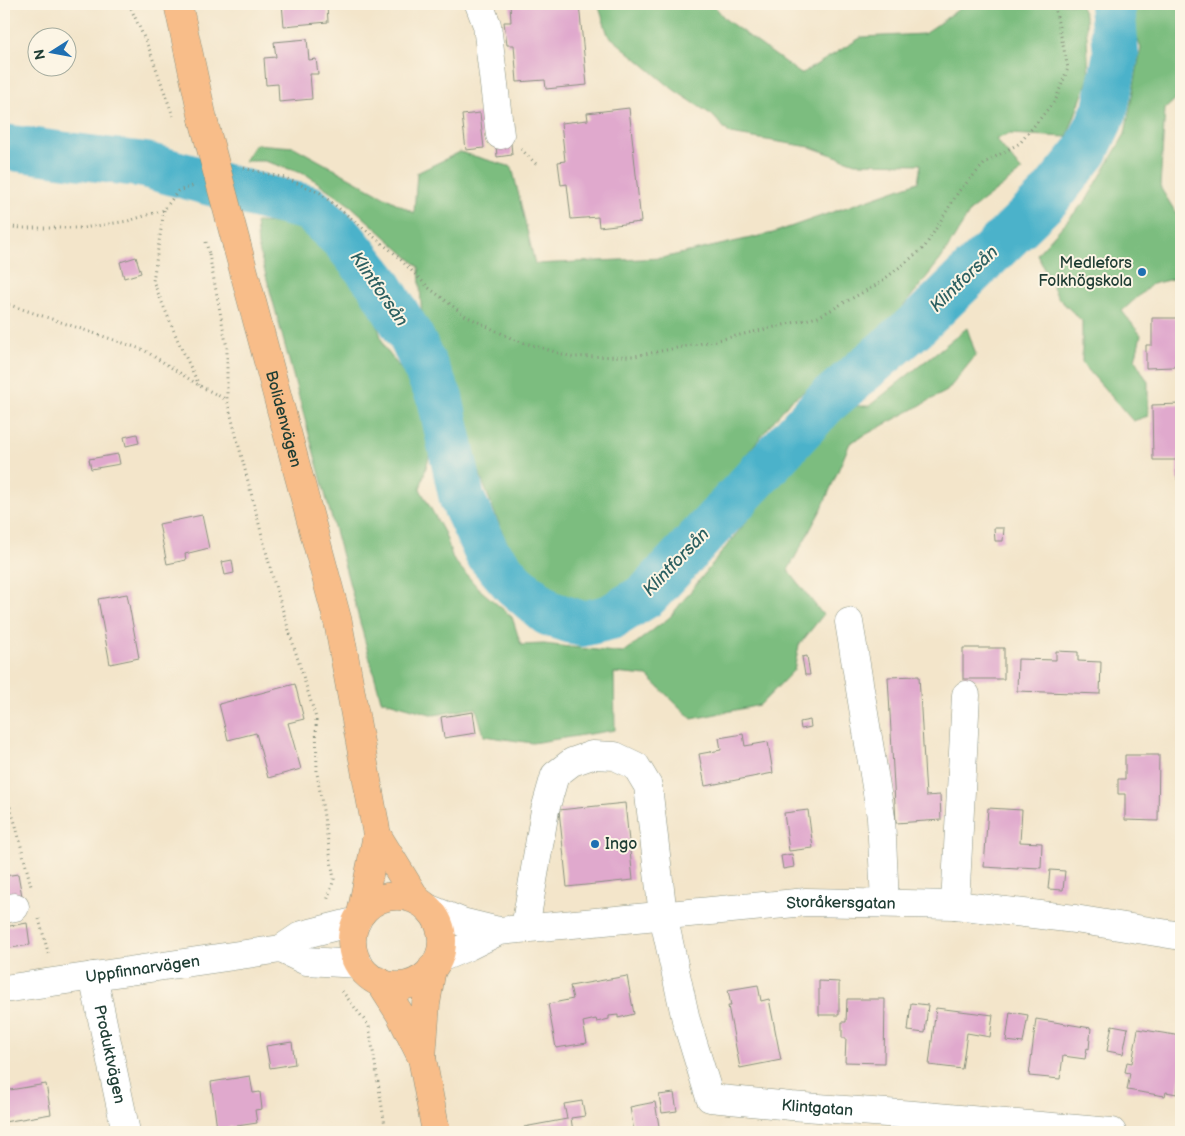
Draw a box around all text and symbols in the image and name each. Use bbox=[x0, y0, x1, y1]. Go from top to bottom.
north arrow bbox=[28, 28, 78, 78]
text: N bbox=[30, 48, 49, 61]
water label: Klintforsån bbox=[926, 241, 1002, 317]
water label: Klintforsån bbox=[346, 248, 412, 330]
place label: Medlefors Folkhögskola bbox=[1038, 254, 1132, 291]
marker: Medlefors Folkhögskola bbox=[1136, 266, 1148, 278]
street label: Bolidenvägen bbox=[261, 368, 306, 469]
water label: Klintforsån bbox=[638, 524, 714, 600]
place label: Ingo bbox=[605, 835, 637, 854]
marker: Ingo bbox=[589, 838, 601, 850]
street label: Storåkersgatan bbox=[786, 892, 896, 913]
street label: Uppfinnarvägen bbox=[84, 951, 201, 987]
street label: Produktvägen bbox=[90, 1003, 129, 1105]
street label: Klintgatan bbox=[780, 1096, 854, 1120]

